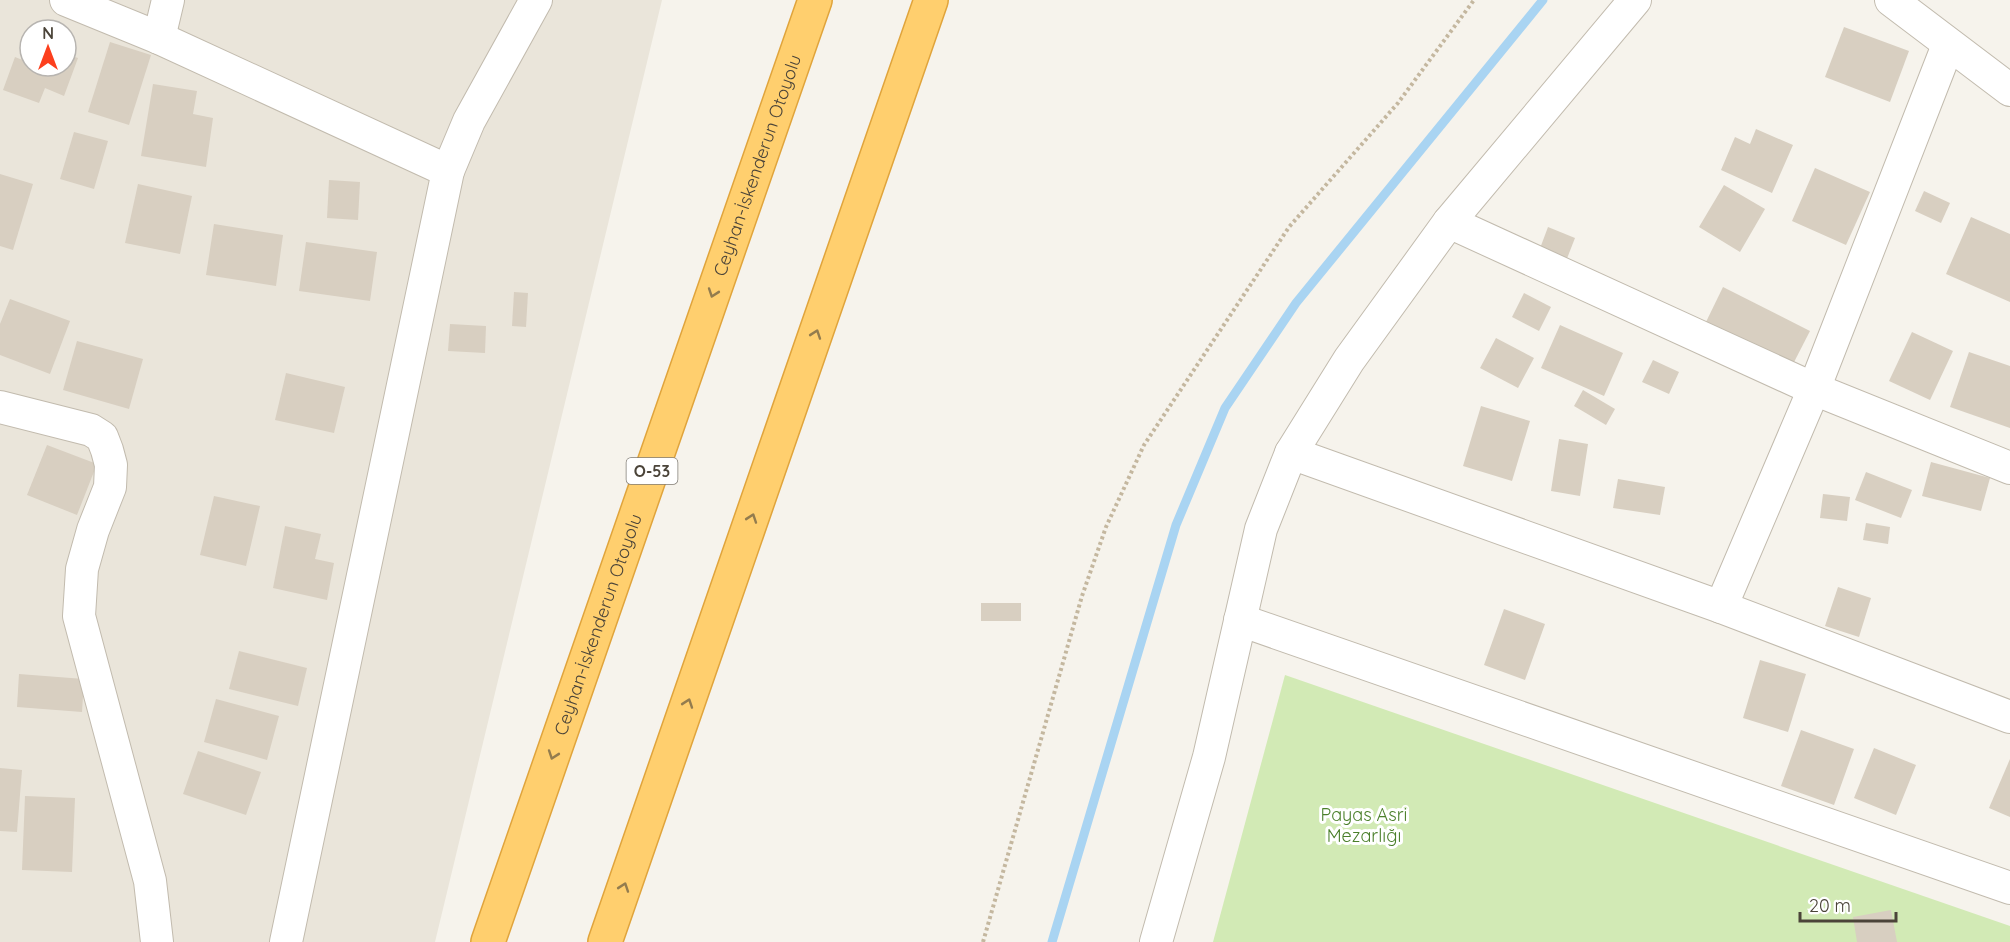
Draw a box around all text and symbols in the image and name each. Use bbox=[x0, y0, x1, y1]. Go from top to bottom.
north arrow bbox=[18, 18, 78, 78]
text: N bbox=[42, 23, 54, 43]
street label: Ceyhan-İskenderun Otoyolu bbox=[708, 51, 806, 279]
one-way arrow bbox=[708, 288, 721, 298]
one-way arrow bbox=[809, 329, 822, 340]
road number: O-53 bbox=[626, 458, 678, 484]
street label: Ceyhan-İskenderun Otoyolu bbox=[549, 511, 647, 738]
one-way arrow bbox=[745, 513, 758, 524]
one-way arrow bbox=[681, 698, 693, 708]
one-way arrow bbox=[547, 749, 560, 760]
park label: Payas Asri Mezarlığı bbox=[1321, 803, 1407, 847]
one-way arrow bbox=[616, 882, 629, 893]
scale bar bbox=[1800, 885, 1896, 923]
text: 20 m bbox=[1809, 894, 1851, 917]

